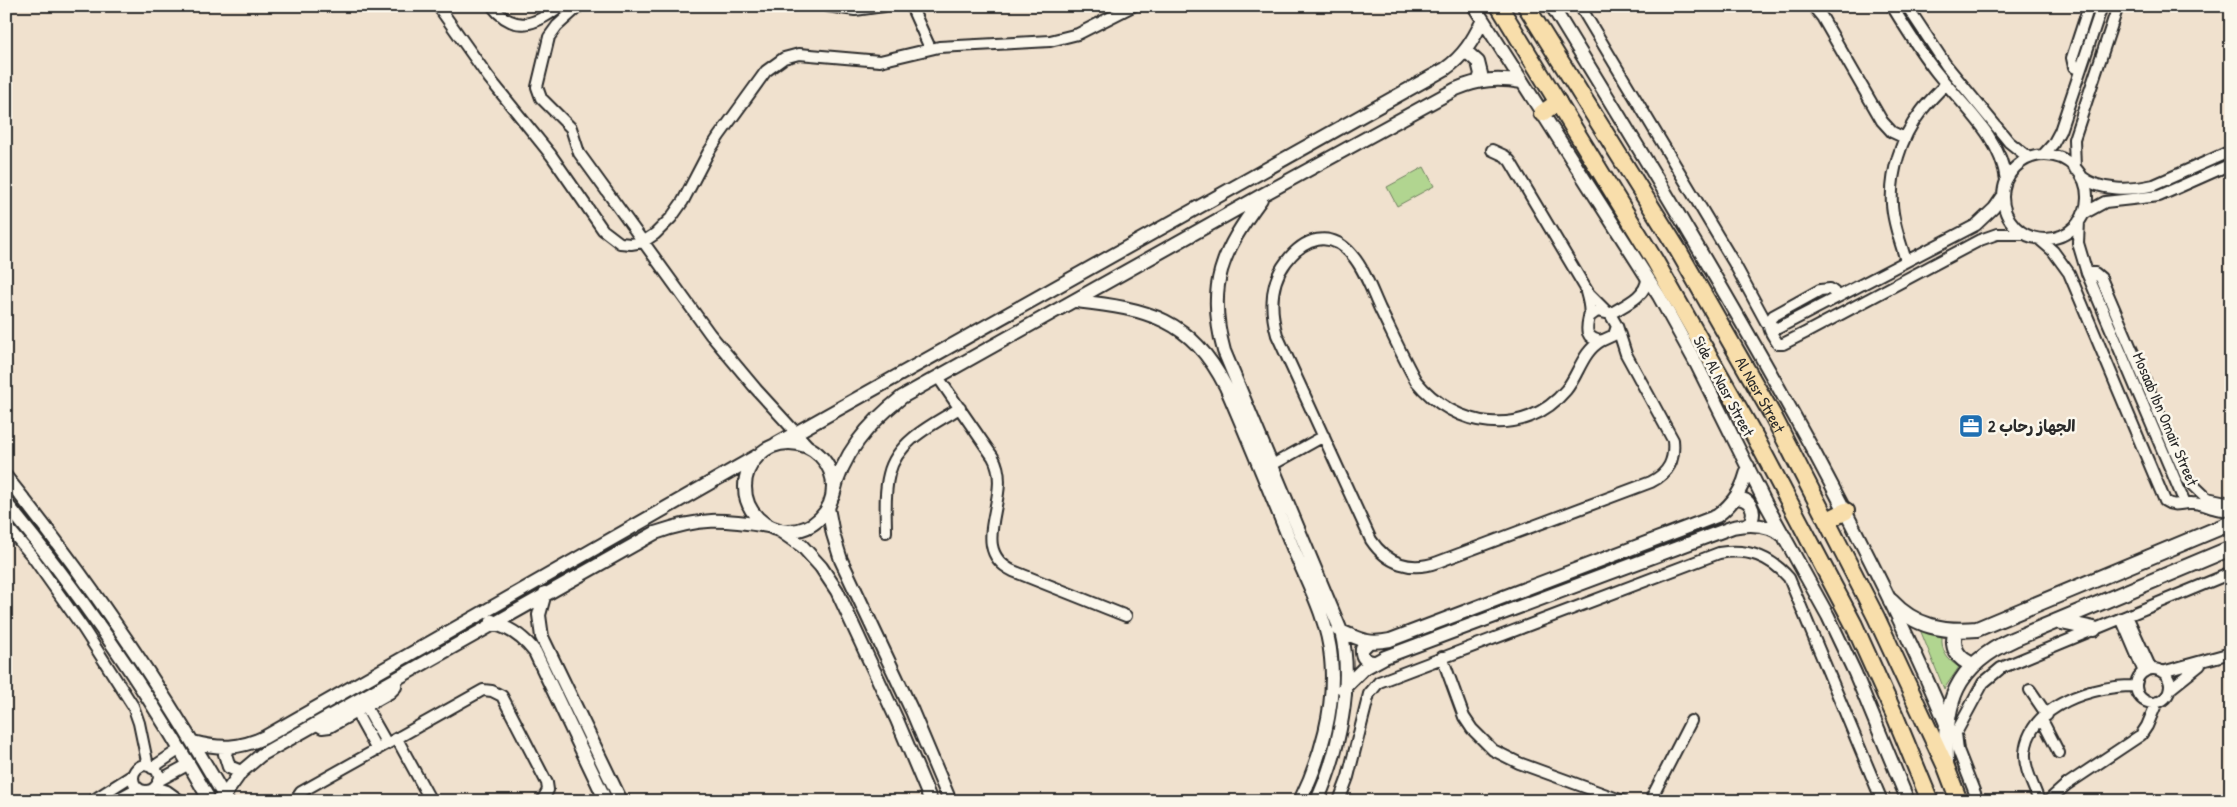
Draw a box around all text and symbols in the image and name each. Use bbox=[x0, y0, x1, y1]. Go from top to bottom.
street label: Side Al Nasr Street bbox=[1689, 332, 1759, 440]
street label: Mosaab Ibn Omair Street bbox=[2128, 349, 2204, 490]
street label: Al Nasr Street bbox=[1732, 353, 1790, 435]
office icon: الجهاز رحاب 2 bbox=[1958, 413, 1984, 439]
place label: الجهاز رحاب 2 bbox=[1988, 415, 2075, 437]

